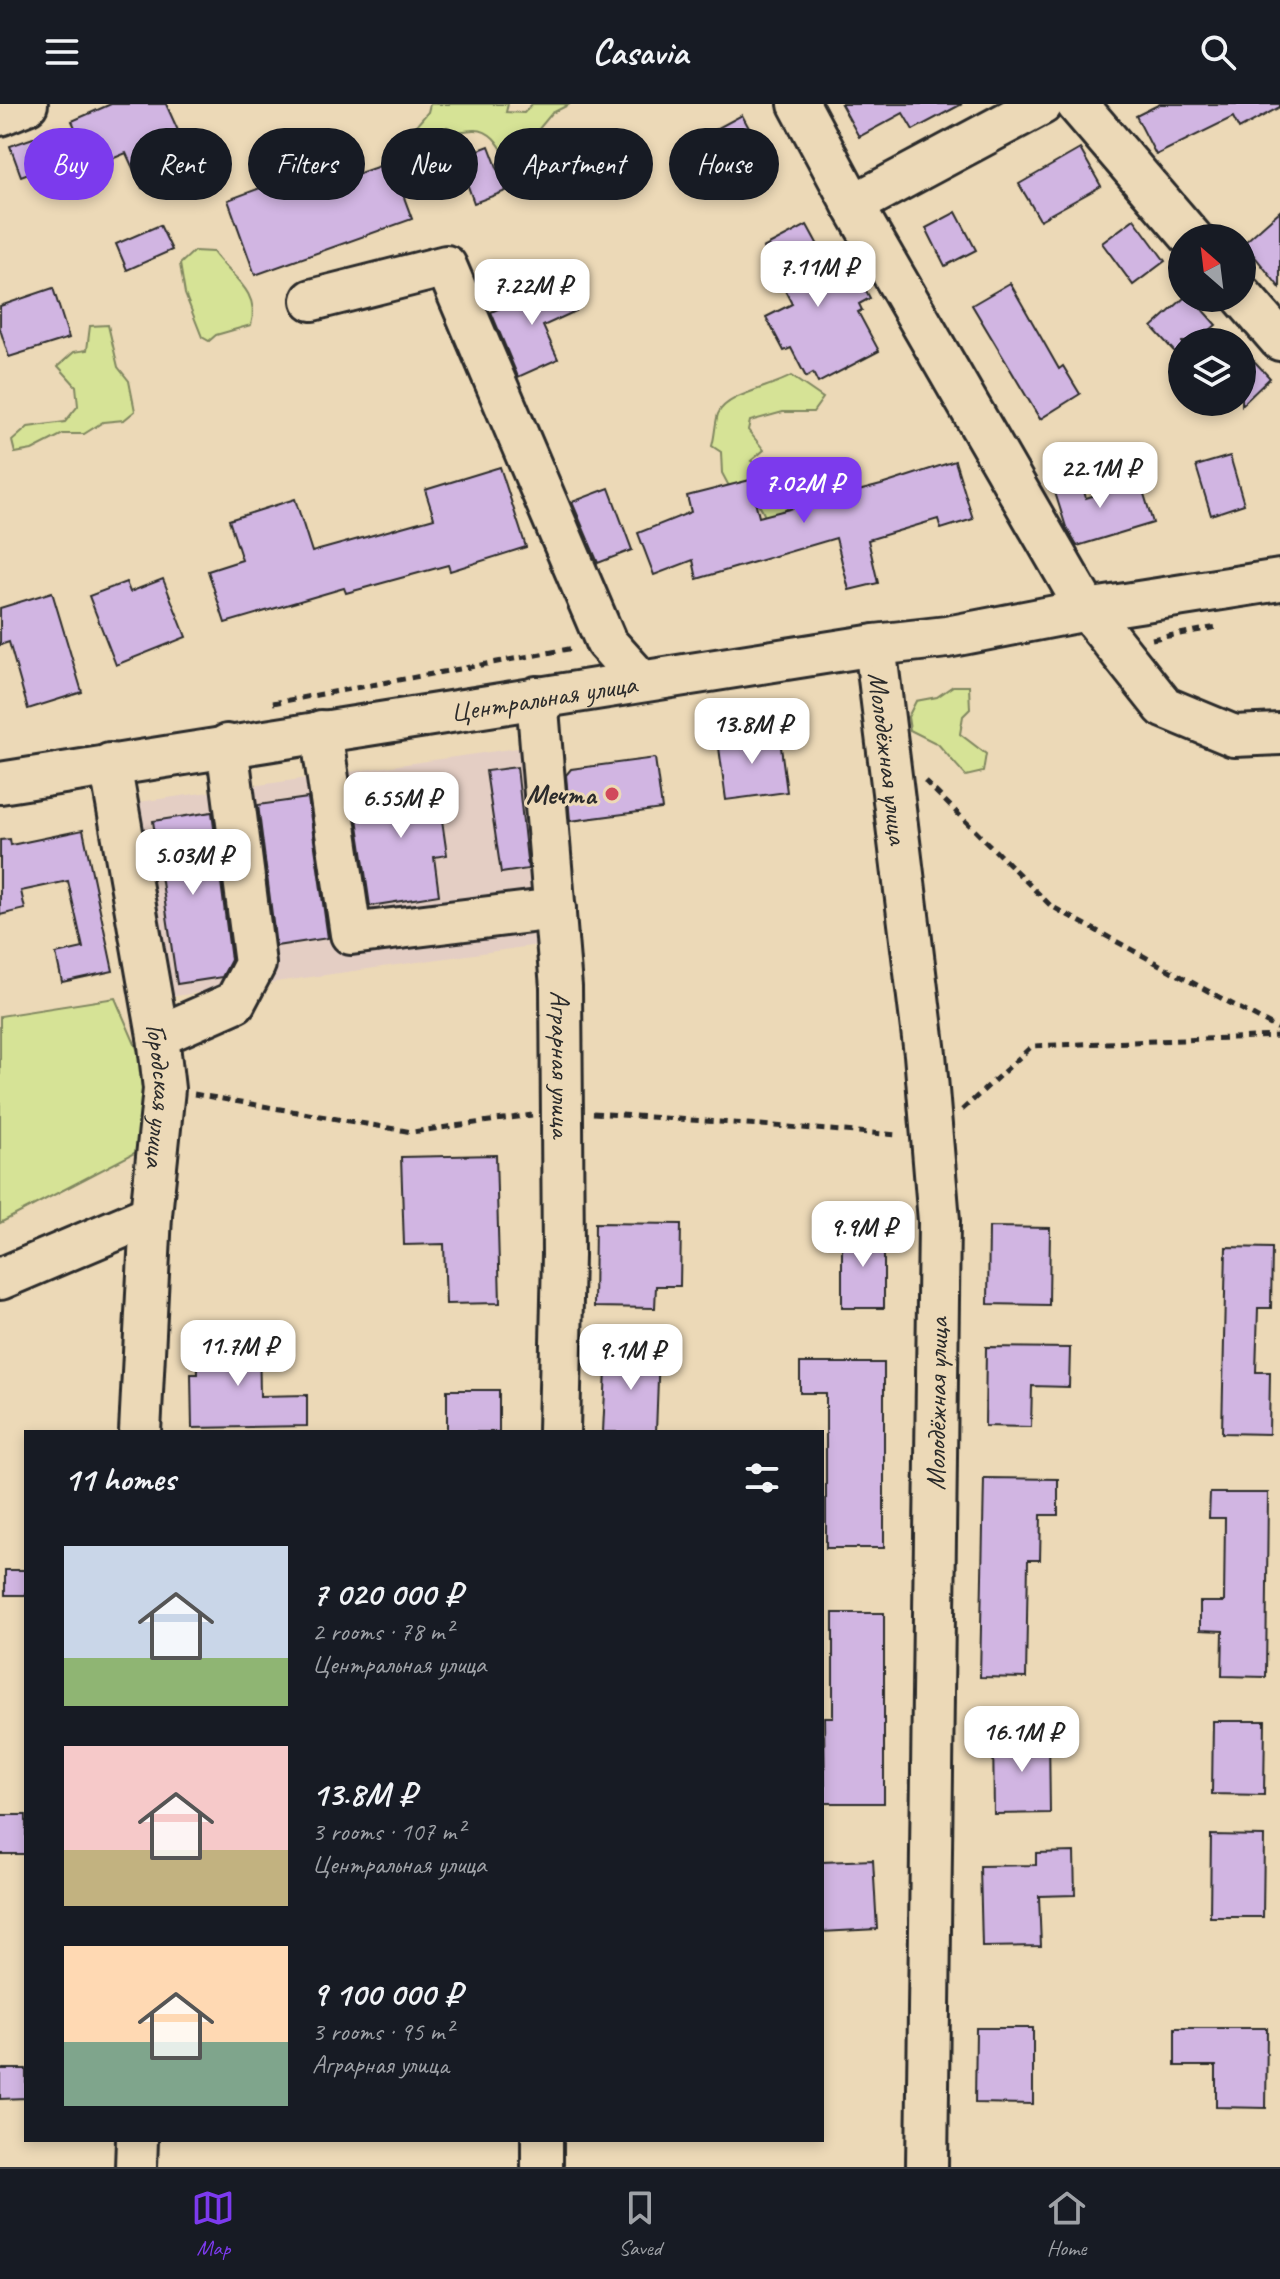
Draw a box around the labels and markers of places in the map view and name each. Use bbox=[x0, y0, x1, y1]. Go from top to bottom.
pin: 7.11M ₽ bbox=[744, 241, 892, 309]
pin: 7.22M ₽ bbox=[458, 259, 606, 327]
pin: 22.1M ₽ bbox=[1026, 442, 1174, 510]
pin: 7.02M ₽ bbox=[730, 457, 878, 525]
pin: 13.8M ₽ bbox=[678, 698, 826, 766]
pin: 6.55M ₽ bbox=[327, 772, 475, 840]
place label: Мечта bbox=[526, 777, 598, 812]
marker: Мечта bbox=[603, 785, 621, 803]
pin: 5.03M ₽ bbox=[119, 829, 267, 897]
pin: 9.9M ₽ bbox=[798, 1201, 928, 1269]
pin: 11.7M ₽ bbox=[164, 1320, 312, 1388]
pin: 9.1M ₽ bbox=[566, 1324, 696, 1392]
pin: 16.1M ₽ bbox=[948, 1706, 1096, 1774]

